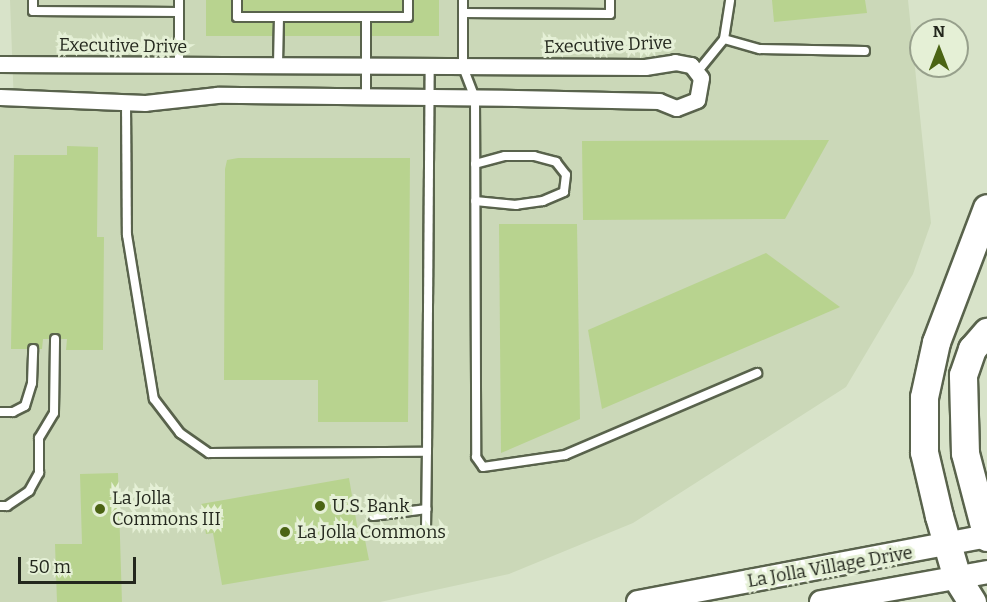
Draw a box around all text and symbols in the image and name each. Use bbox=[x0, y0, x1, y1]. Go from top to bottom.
north arrow bbox=[909, 18, 969, 78]
text: N bbox=[933, 22, 945, 41]
street label: Executive Drive bbox=[543, 32, 673, 58]
street label: Executive Drive bbox=[59, 34, 187, 58]
place label: La Jolla Commons III bbox=[112, 488, 221, 530]
place label: U.S. Bank bbox=[332, 495, 409, 517]
marker: U.S. Bank bbox=[313, 499, 327, 513]
marker: La Jolla Commons III bbox=[93, 502, 107, 516]
place label: La Jolla Commons bbox=[297, 521, 446, 543]
marker: La Jolla Commons bbox=[278, 525, 292, 539]
street label: La Jolla Village Drive bbox=[746, 542, 914, 592]
scale bar bbox=[21, 545, 140, 583]
text: 50 m bbox=[29, 556, 71, 578]

